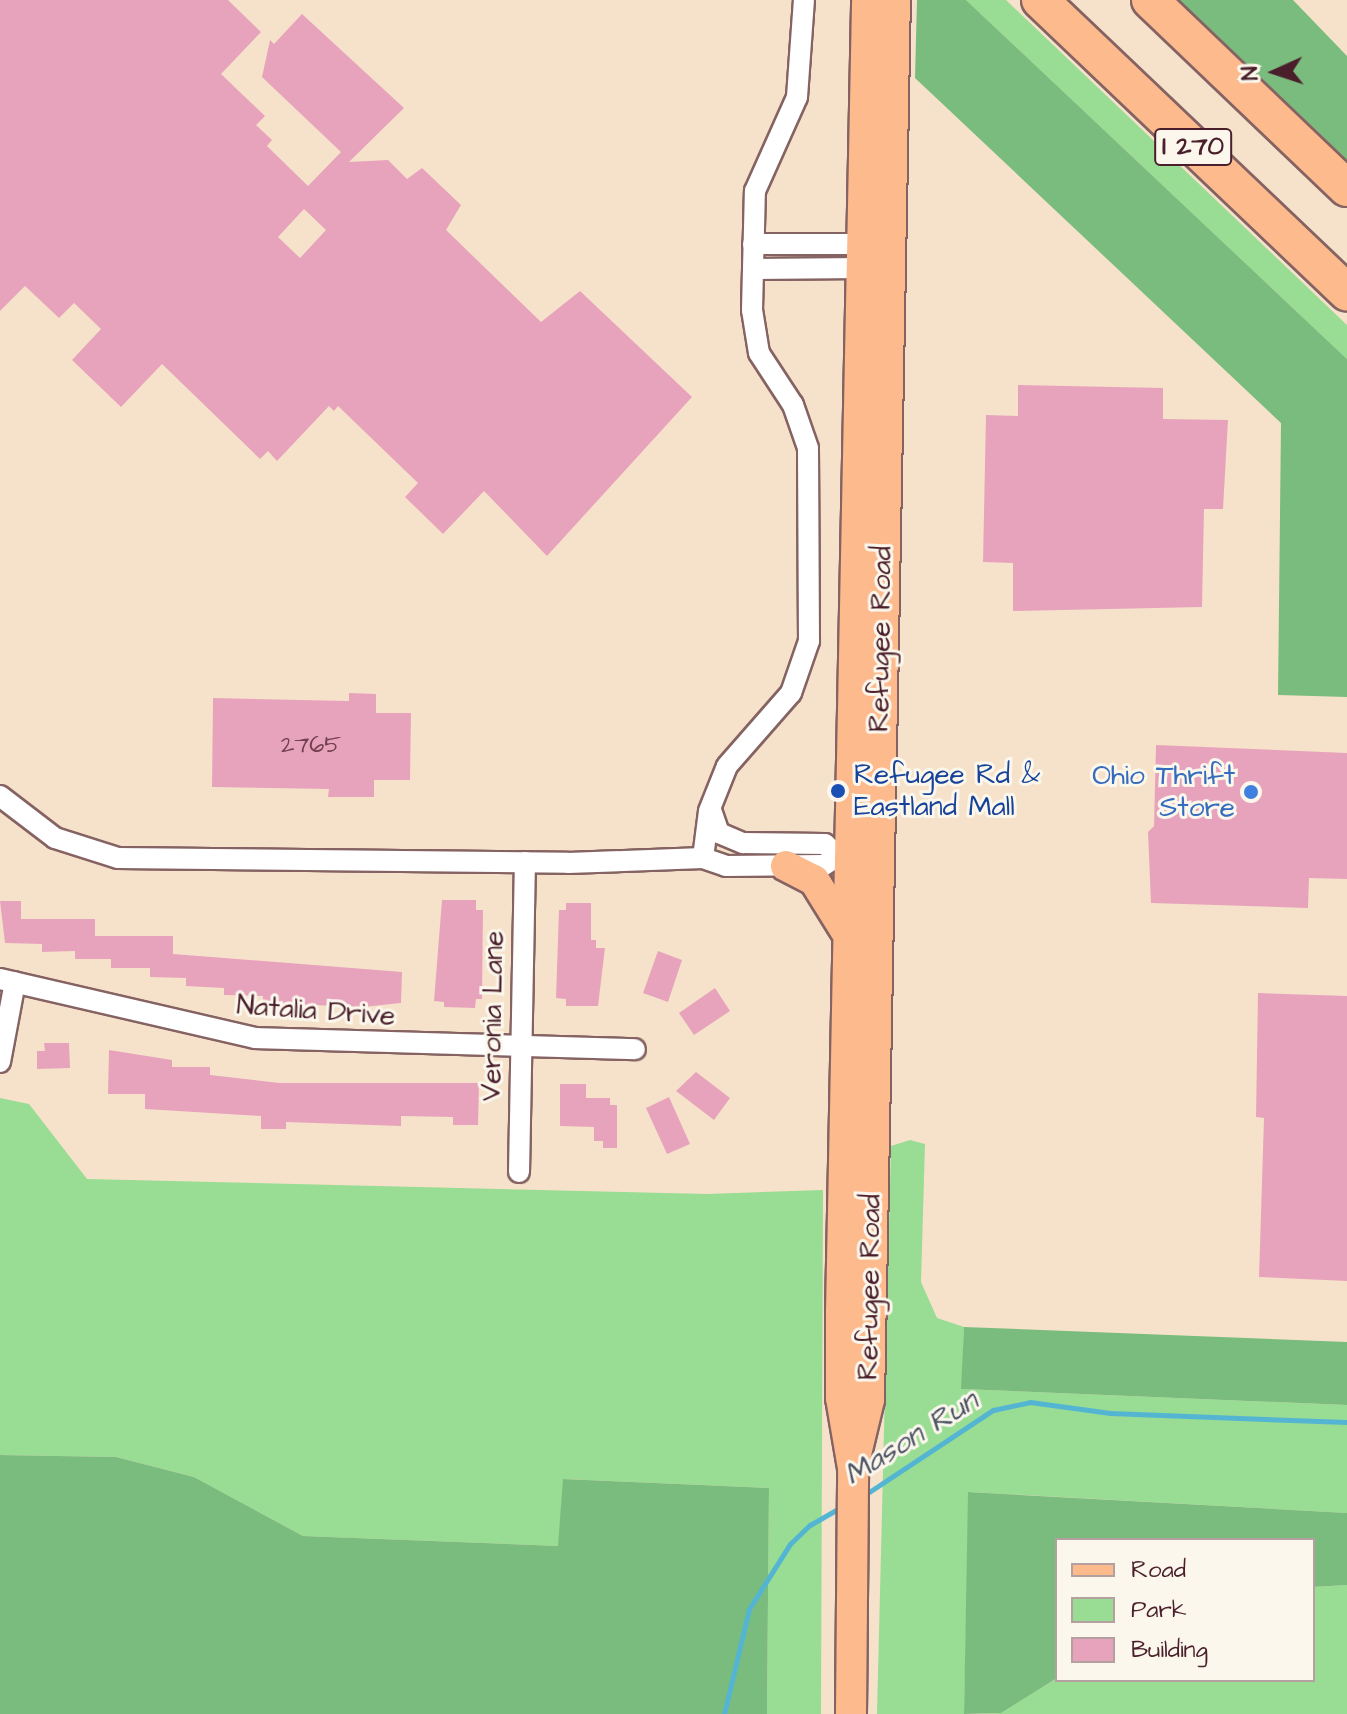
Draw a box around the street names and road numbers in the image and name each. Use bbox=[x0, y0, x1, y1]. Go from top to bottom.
road number: I 270 bbox=[1153, 125, 1233, 169]
street label: Refugee Road bbox=[863, 546, 899, 732]
street label: Veronia Lane bbox=[475, 931, 511, 1101]
street label: Natalia Drive bbox=[236, 989, 396, 1033]
street label: Refugee Road bbox=[852, 1194, 888, 1380]

